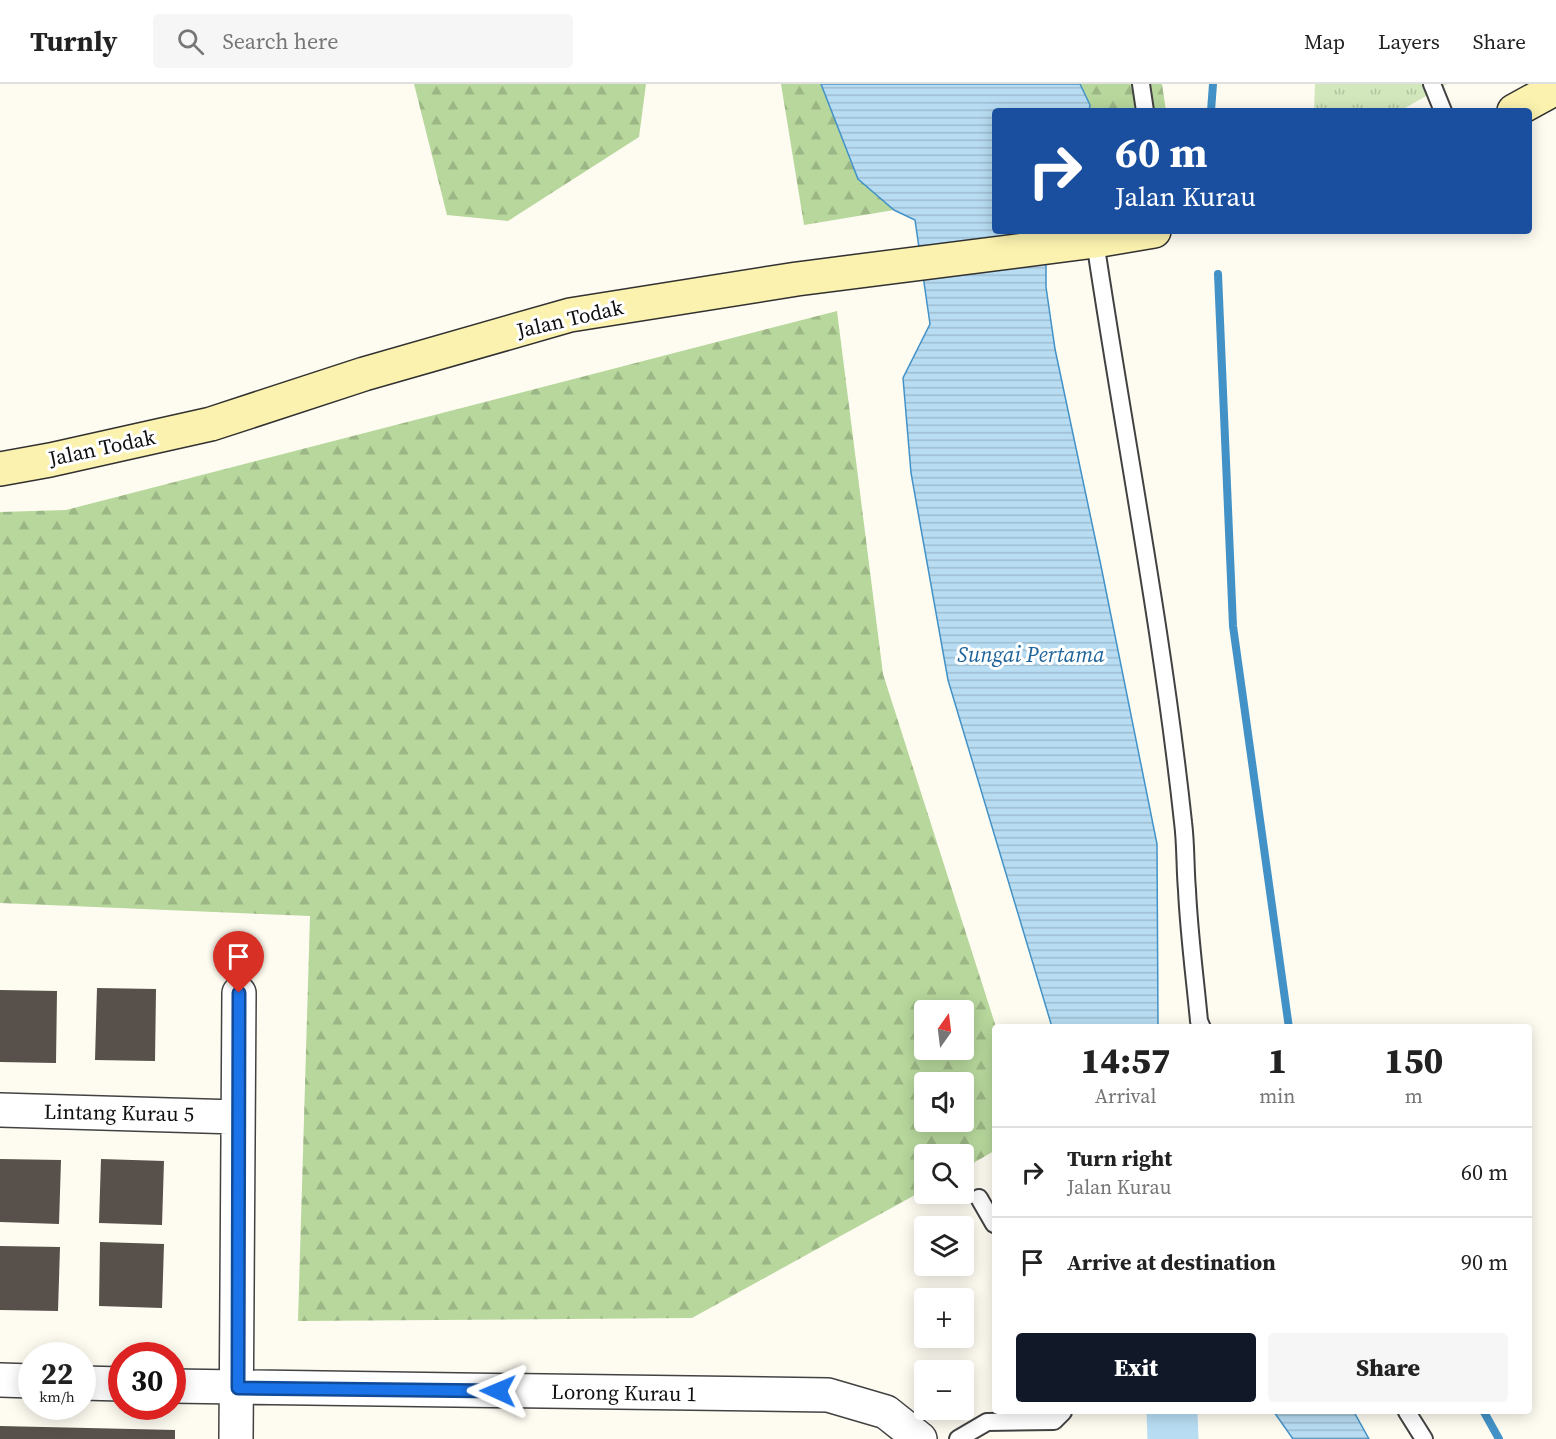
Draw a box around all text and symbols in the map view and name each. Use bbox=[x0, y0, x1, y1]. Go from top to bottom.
search box bbox=[153, 14, 573, 68]
text: Turnly bbox=[30, 22, 117, 60]
icon: search bbox=[174, 25, 207, 58]
text: Search here bbox=[222, 26, 338, 56]
text: Map bbox=[1304, 27, 1345, 56]
text: Layers bbox=[1378, 27, 1440, 56]
text: Share bbox=[1473, 27, 1526, 56]
text: 60 m bbox=[1115, 123, 1208, 181]
icon: right bbox=[1016, 132, 1094, 210]
text: Jalan Kurau bbox=[1115, 178, 1256, 215]
street label: Jalan Todak bbox=[513, 292, 626, 345]
street label: Jalan Todak bbox=[45, 422, 158, 473]
water label: Sungai Pertama bbox=[957, 639, 1105, 669]
pin bbox=[213, 931, 264, 993]
icon: arrive bbox=[222, 940, 255, 973]
north arrow bbox=[914, 1000, 974, 1060]
map controls bbox=[914, 1000, 974, 1420]
text: 14:57 bbox=[1081, 1036, 1171, 1085]
text: 1 bbox=[1267, 1036, 1287, 1085]
text: 150 bbox=[1384, 1036, 1443, 1085]
button: sound bbox=[914, 1072, 974, 1132]
text: Arrival bbox=[1095, 1082, 1157, 1110]
text: min bbox=[1259, 1082, 1295, 1110]
text: m bbox=[1405, 1082, 1423, 1110]
street label: Lintang Kurau 5 bbox=[44, 1097, 194, 1128]
text: Turn right bbox=[1067, 1143, 1172, 1173]
button: search bbox=[914, 1144, 974, 1204]
icon: right bbox=[1016, 1156, 1049, 1189]
text: 60 m bbox=[1461, 1157, 1508, 1187]
text: Jalan Kurau bbox=[1067, 1173, 1171, 1201]
button: layers bbox=[914, 1216, 974, 1276]
icon: arrive bbox=[1016, 1246, 1049, 1279]
text: Arrive at destination bbox=[1067, 1247, 1276, 1277]
text: 90 m bbox=[1461, 1247, 1508, 1277]
button: + bbox=[914, 1288, 974, 1348]
button: Exit bbox=[1016, 1333, 1256, 1402]
button: Share bbox=[1268, 1333, 1508, 1402]
speed limit sign: 30 bbox=[108, 1342, 186, 1420]
text: 22 bbox=[41, 1353, 73, 1394]
position arrow bbox=[466, 1359, 530, 1423]
button: − bbox=[914, 1360, 974, 1420]
street label: Lorong Kurau 1 bbox=[551, 1377, 697, 1408]
text: km/h bbox=[39, 1386, 75, 1407]

